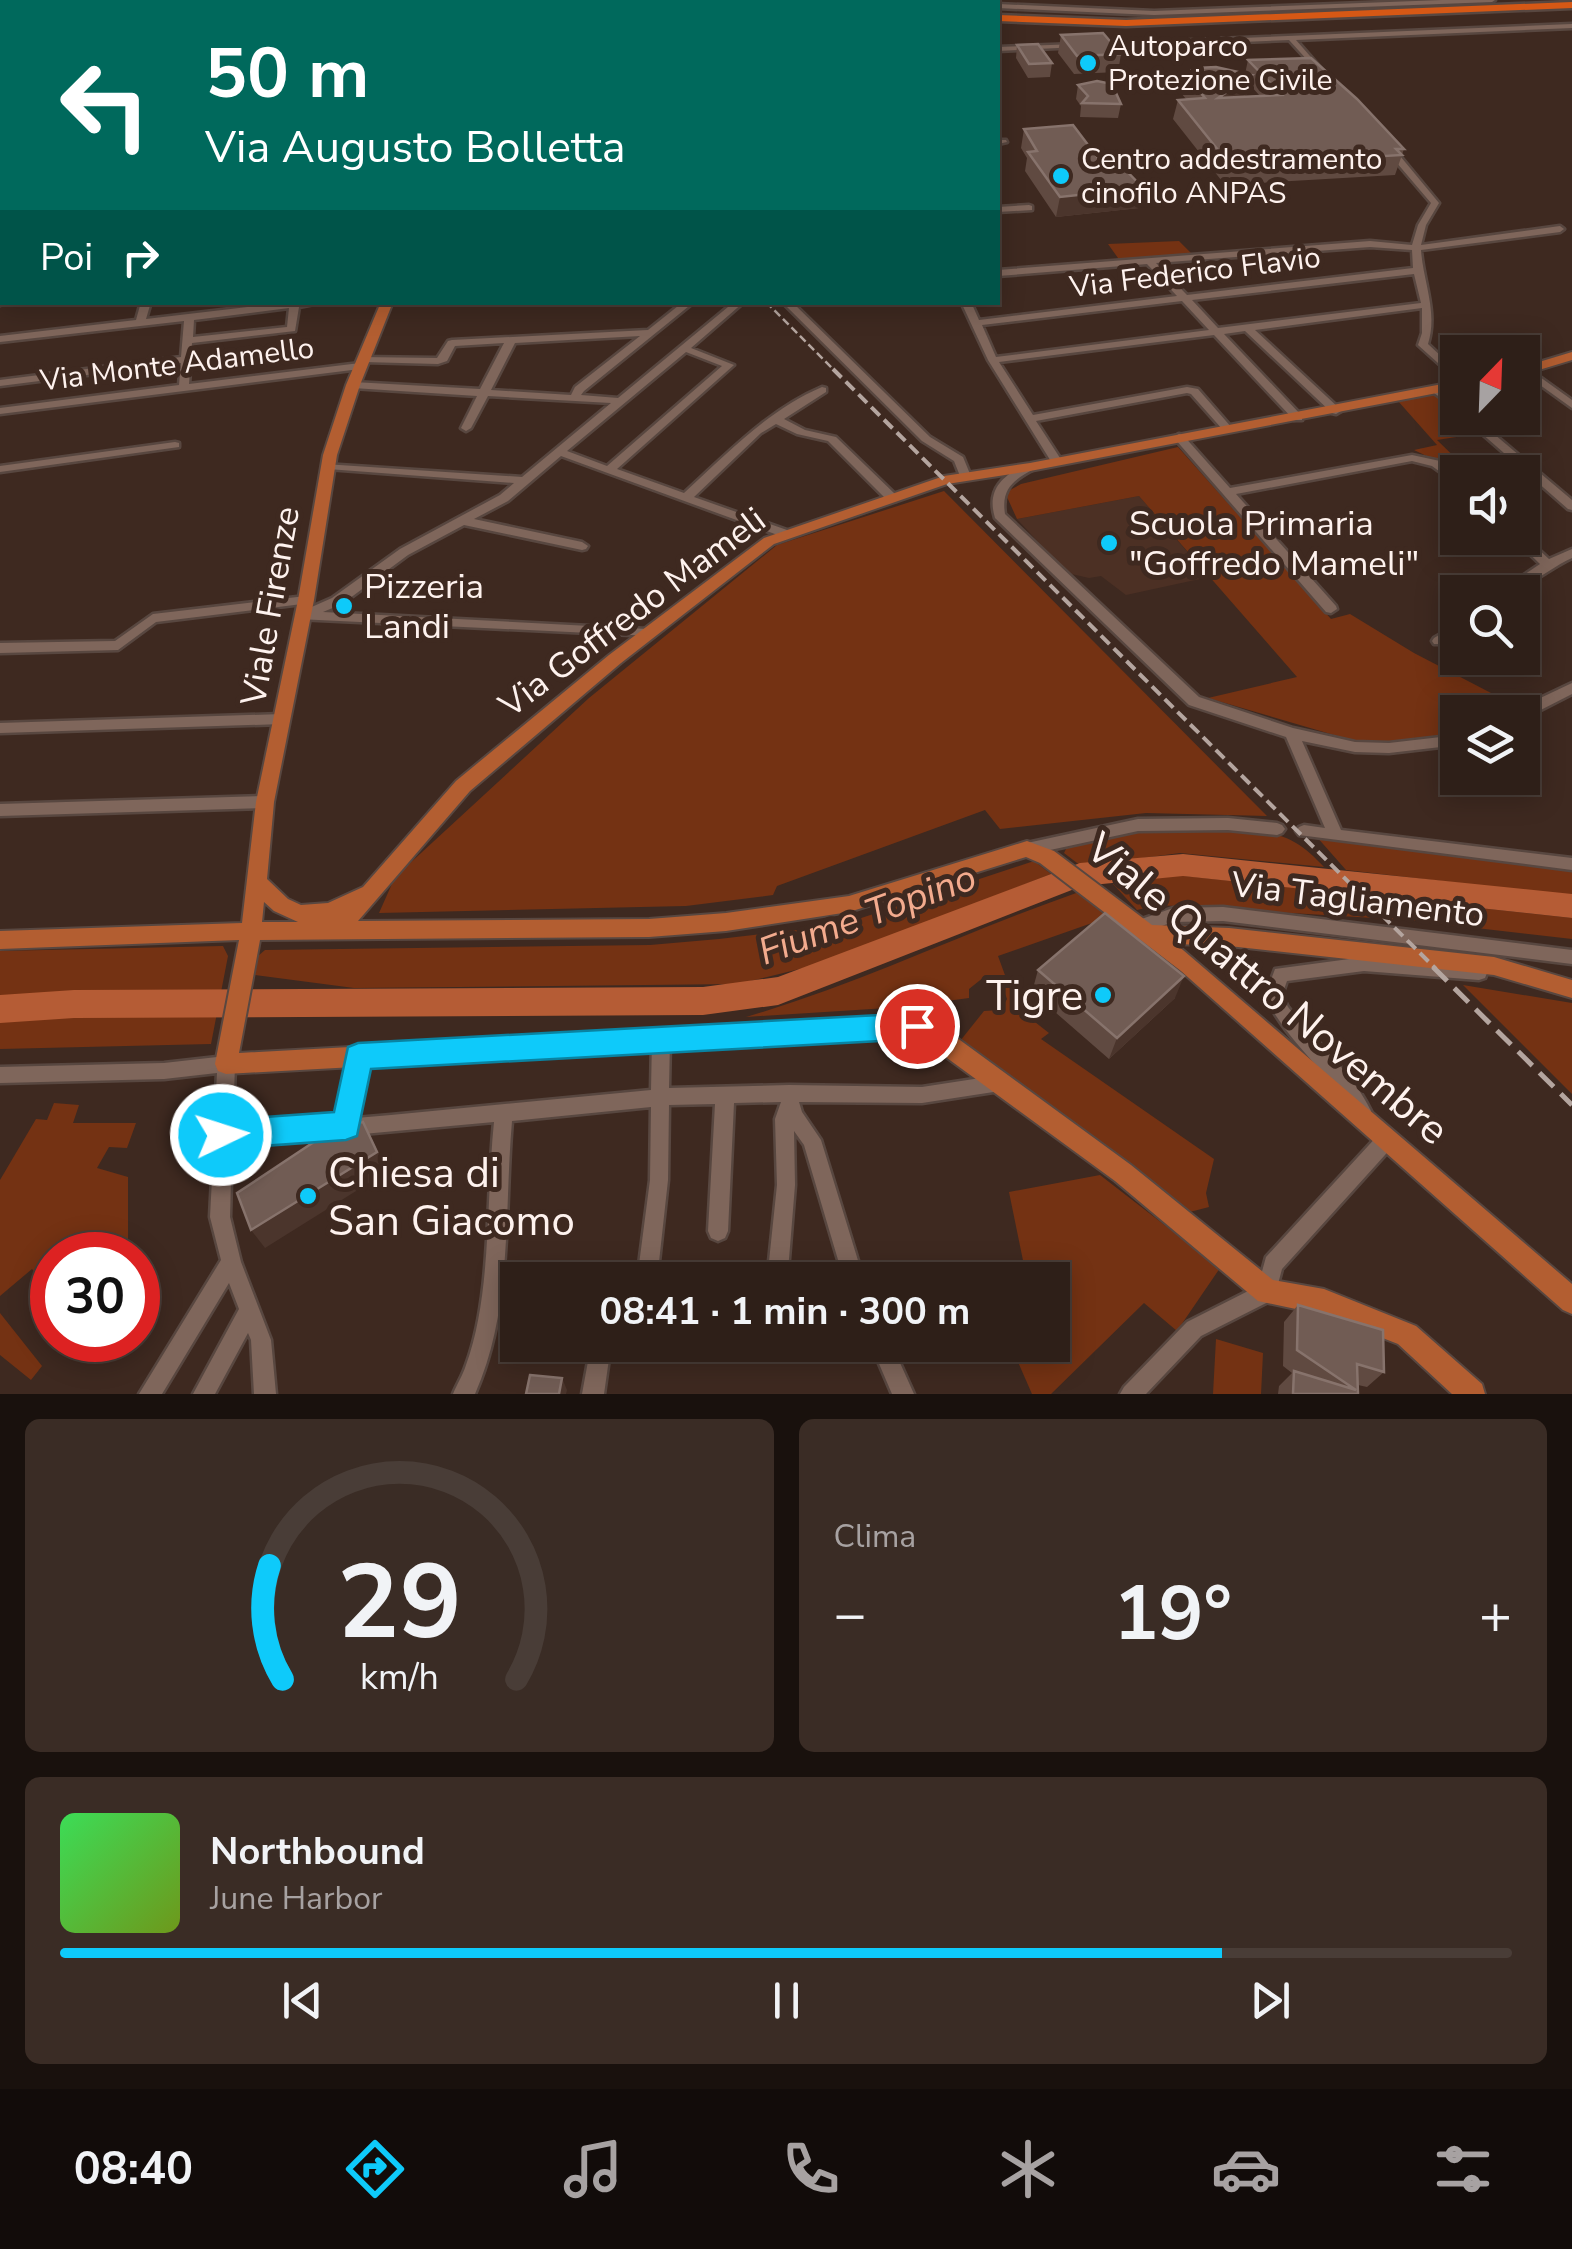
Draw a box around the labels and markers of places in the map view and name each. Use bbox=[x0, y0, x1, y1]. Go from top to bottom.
place label: Autoparco Protezione Civile bbox=[1108, 26, 1333, 101]
marker: Autoparco Protezione Civile bbox=[1077, 52, 1099, 74]
place label: Centro addestramento cinofilo ANPAS bbox=[1081, 139, 1382, 214]
marker: Centro addestramento cinofilo ANPAS bbox=[1050, 165, 1072, 187]
place label: Scuola Primaria "Goffredo Mameli" bbox=[1129, 500, 1419, 587]
marker: Scuola Primaria "Goffredo Mameli" bbox=[1098, 532, 1120, 554]
place label: Pizzeria Landi bbox=[364, 563, 484, 650]
marker: Pizzeria Landi bbox=[333, 595, 355, 617]
place label: Tigre bbox=[986, 968, 1083, 1025]
pin bbox=[875, 984, 960, 1069]
marker: Tigre bbox=[1092, 984, 1114, 1006]
place label: Chiesa di San Giacomo bbox=[328, 1145, 575, 1250]
marker: Chiesa di San Giacomo bbox=[297, 1185, 319, 1207]

